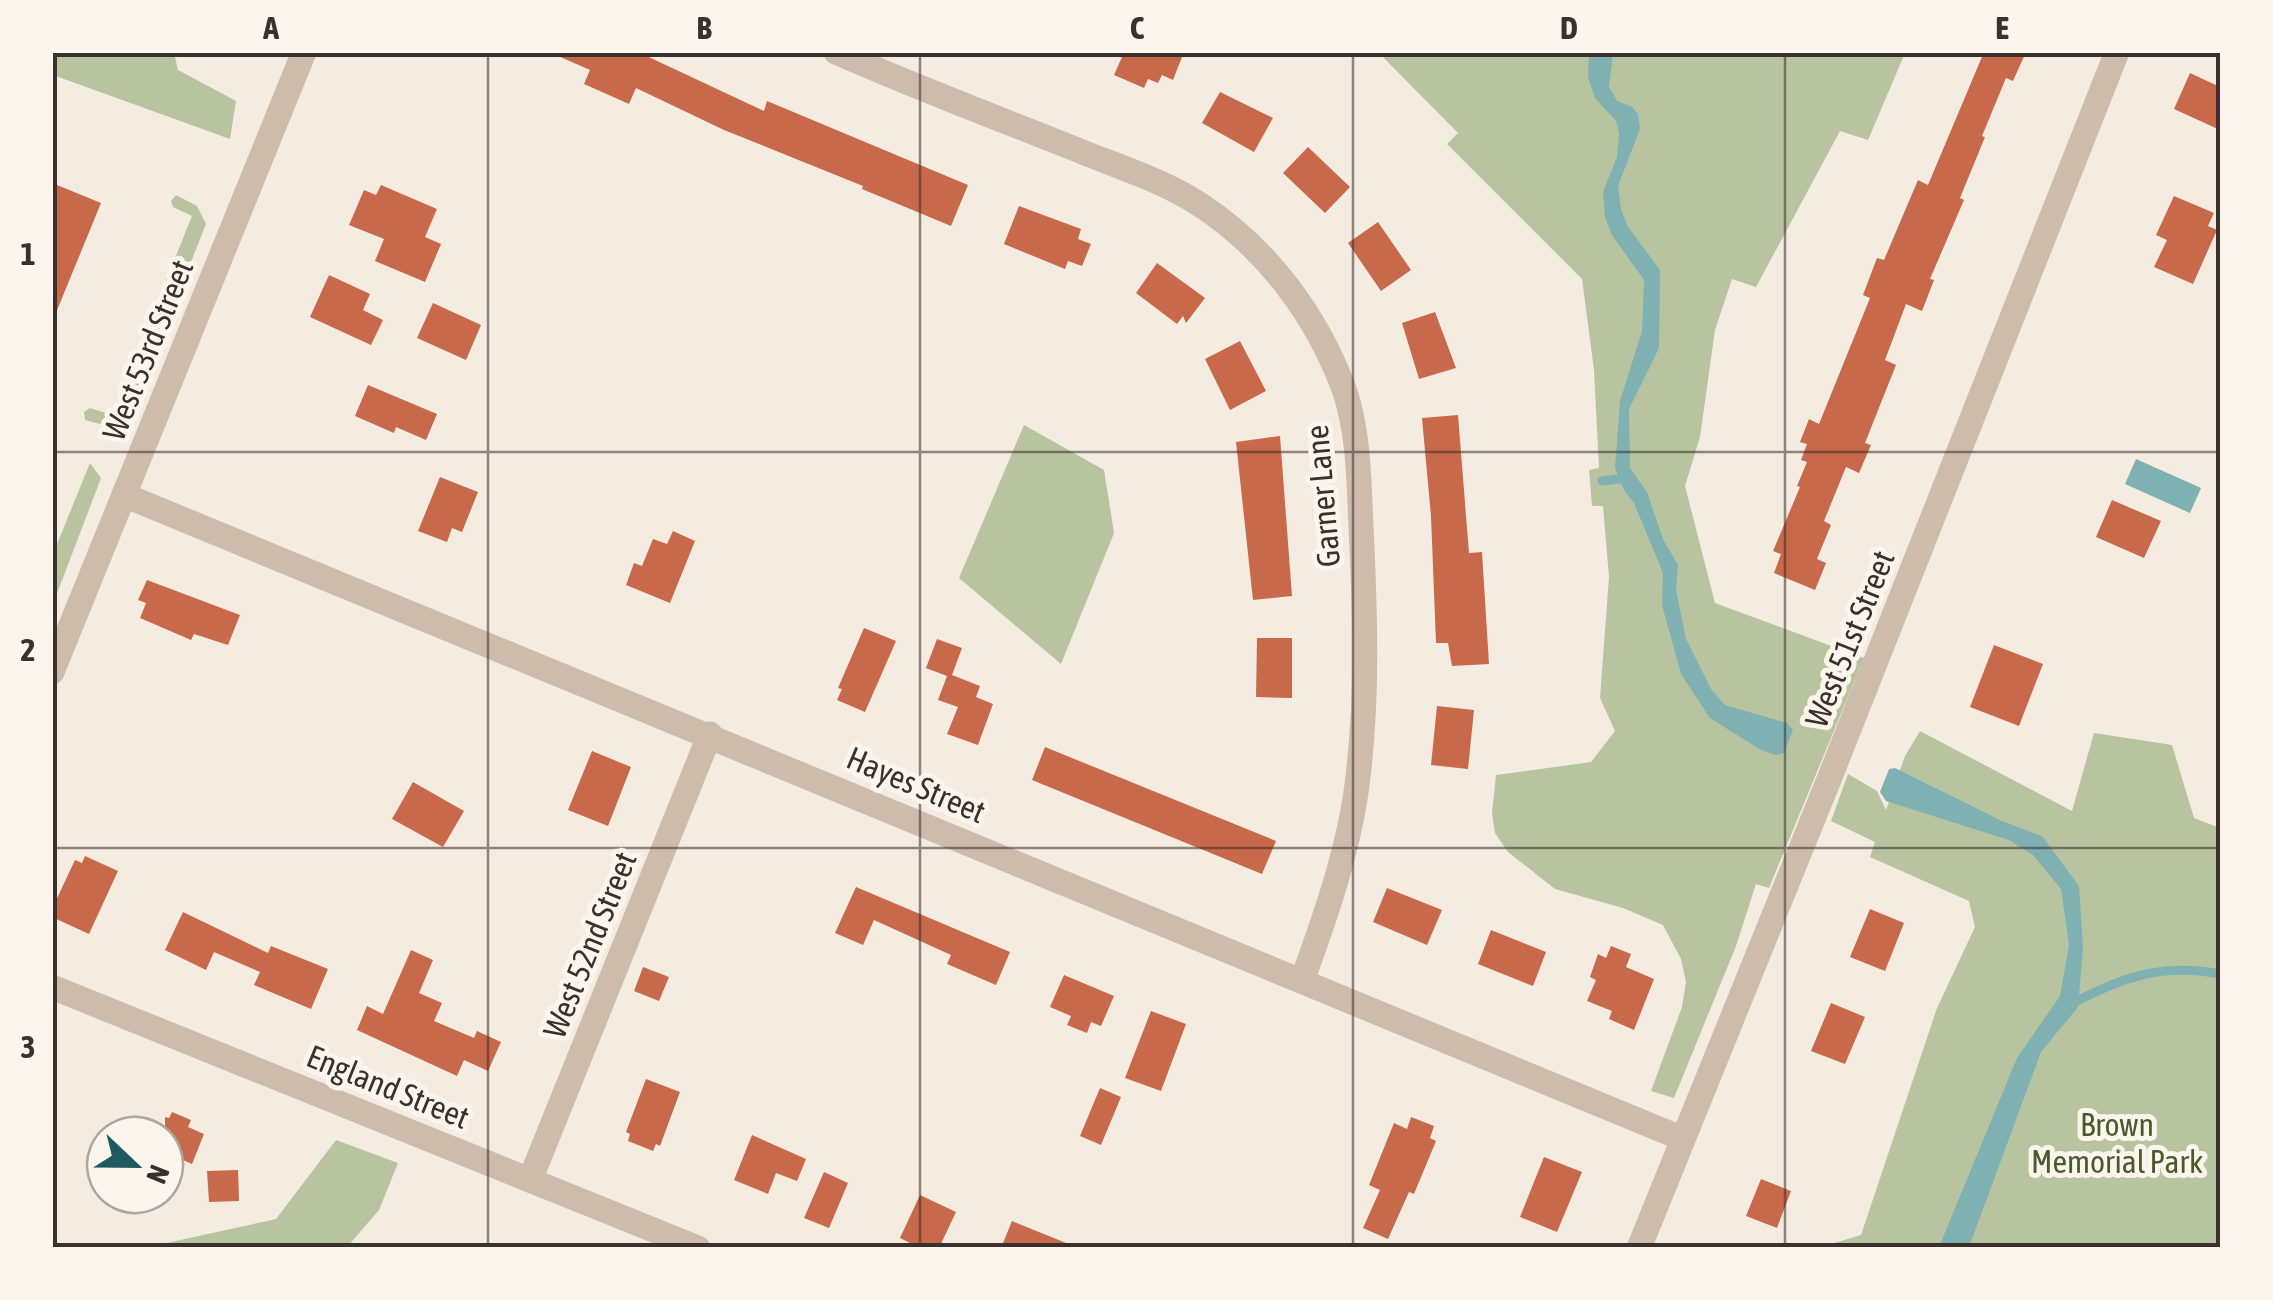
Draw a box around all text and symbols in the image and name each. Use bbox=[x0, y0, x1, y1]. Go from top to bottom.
text: A bbox=[262, 9, 279, 46]
text: B bbox=[696, 9, 712, 46]
text: C bbox=[1130, 9, 1145, 46]
text: D bbox=[1560, 9, 1578, 46]
text: E bbox=[1995, 9, 2009, 46]
text: 1 bbox=[20, 235, 36, 272]
street label: West 53rd Street bbox=[95, 254, 200, 445]
street label: Garner Lane bbox=[1298, 423, 1347, 569]
street label: West 51st Street bbox=[1797, 545, 1902, 732]
text: 2 bbox=[20, 631, 36, 668]
street label: Hayes Street bbox=[841, 739, 991, 830]
street label: West 52nd Street bbox=[535, 847, 644, 1043]
text: 3 bbox=[20, 1028, 36, 1065]
street label: England Street bbox=[302, 1037, 475, 1136]
park label: Brown Memorial Park bbox=[2031, 1106, 2203, 1180]
north arrow bbox=[85, 1115, 185, 1215]
text: N bbox=[140, 1161, 176, 1188]

